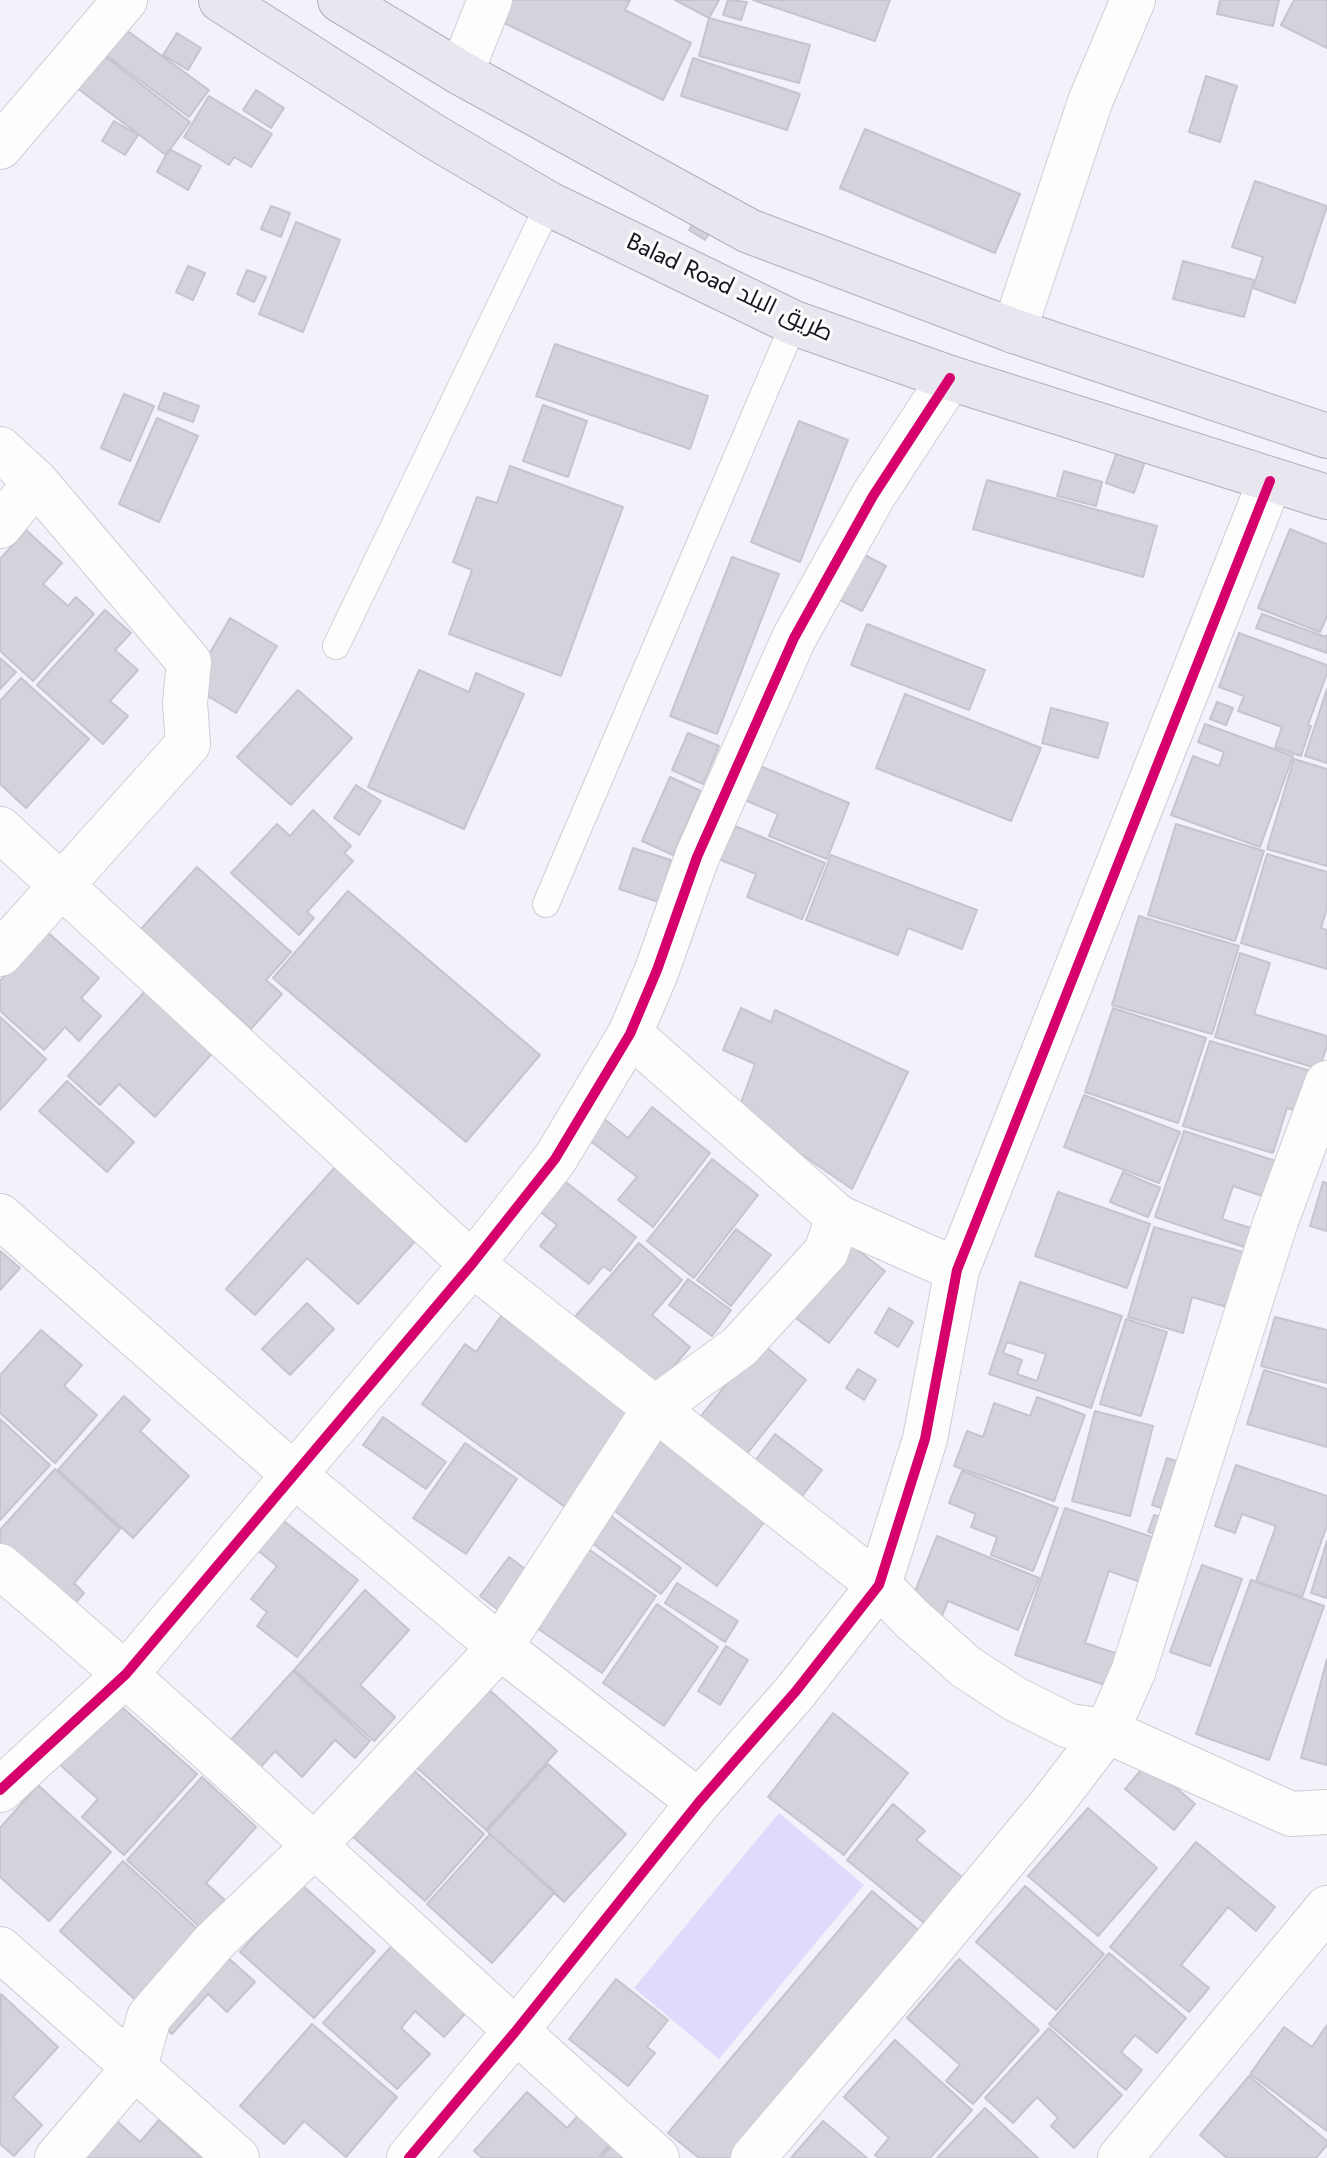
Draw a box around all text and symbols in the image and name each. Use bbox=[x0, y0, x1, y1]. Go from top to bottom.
street label: Balad Road طريق البلد bbox=[621, 229, 837, 349]

